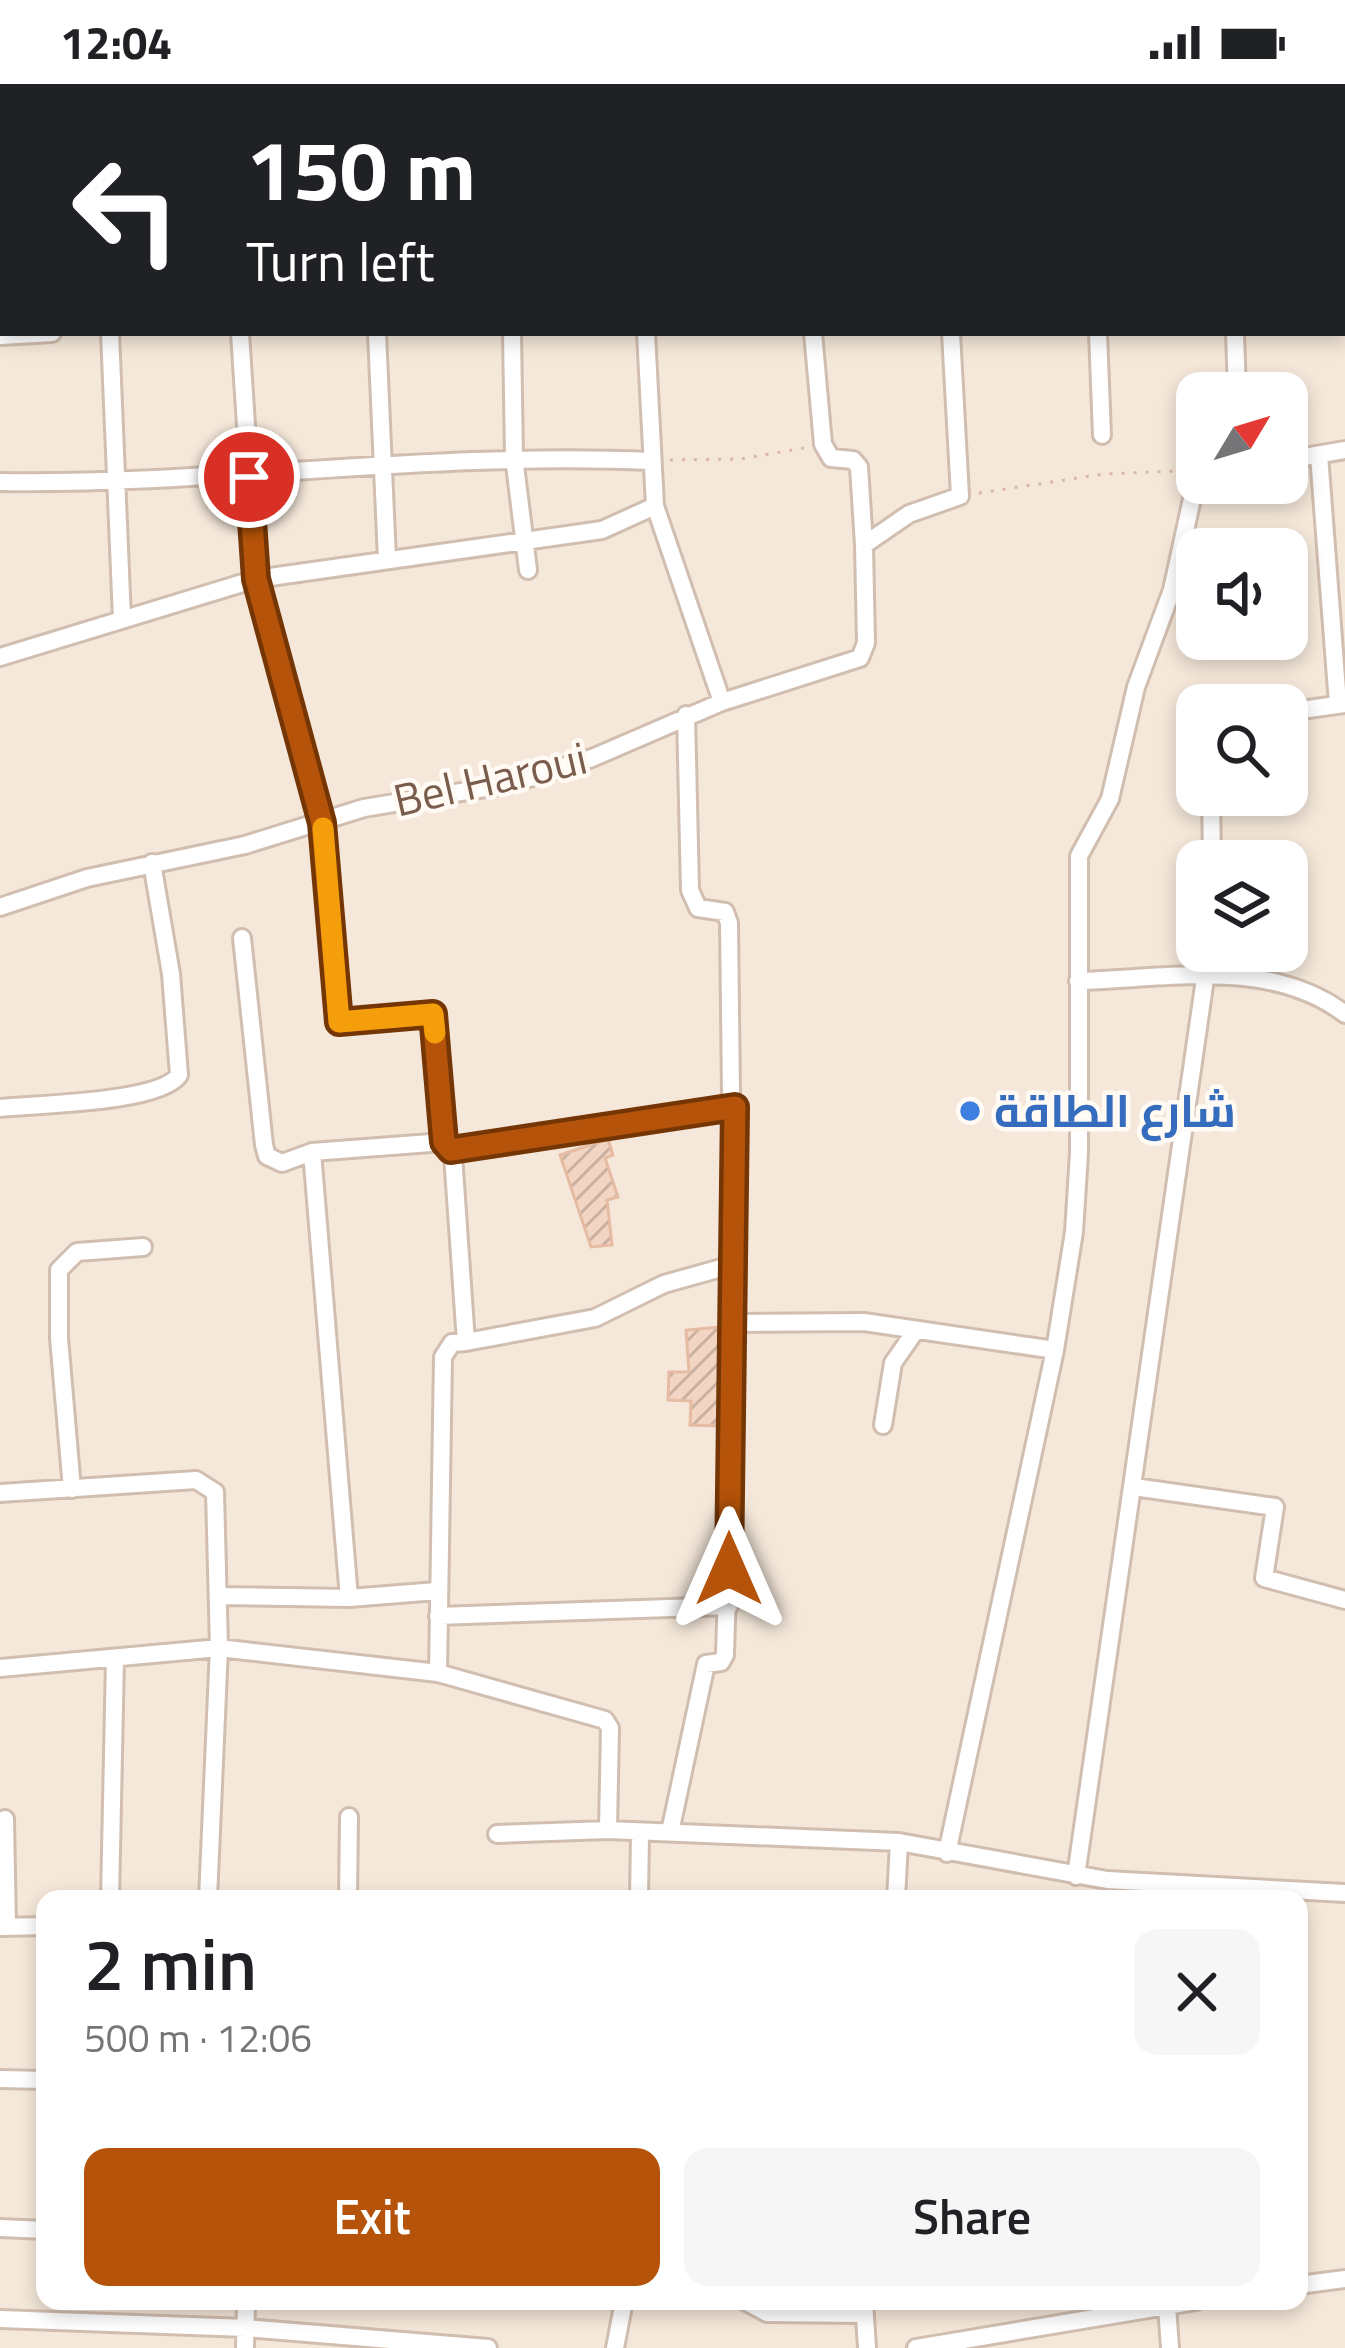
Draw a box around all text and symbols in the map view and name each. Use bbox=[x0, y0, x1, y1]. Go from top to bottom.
text: 12:04 bbox=[60, 8, 172, 76]
text: 150 m bbox=[246, 105, 476, 233]
icon: left bbox=[48, 132, 204, 288]
text: Turn left bbox=[246, 220, 435, 302]
north arrow bbox=[1176, 372, 1308, 504]
map controls bbox=[1176, 372, 1308, 972]
pin bbox=[198, 426, 300, 528]
icon: arrive bbox=[216, 444, 282, 510]
button: sound bbox=[1176, 528, 1308, 660]
button: search bbox=[1176, 684, 1308, 816]
street label: Bel Haroui bbox=[386, 723, 593, 833]
button: layers bbox=[1176, 840, 1308, 972]
place label: شارع الطاقة bbox=[994, 1076, 1236, 1144]
marker: شارع الطاقة bbox=[957, 1098, 983, 1124]
position arrow bbox=[666, 1506, 792, 1632]
text: 2 min bbox=[84, 1908, 257, 2018]
button: close bbox=[1134, 1929, 1260, 2055]
text: 500 m · 12:06 bbox=[84, 2008, 312, 2067]
button: Exit bbox=[84, 2148, 660, 2286]
button: Share bbox=[684, 2148, 1260, 2286]

